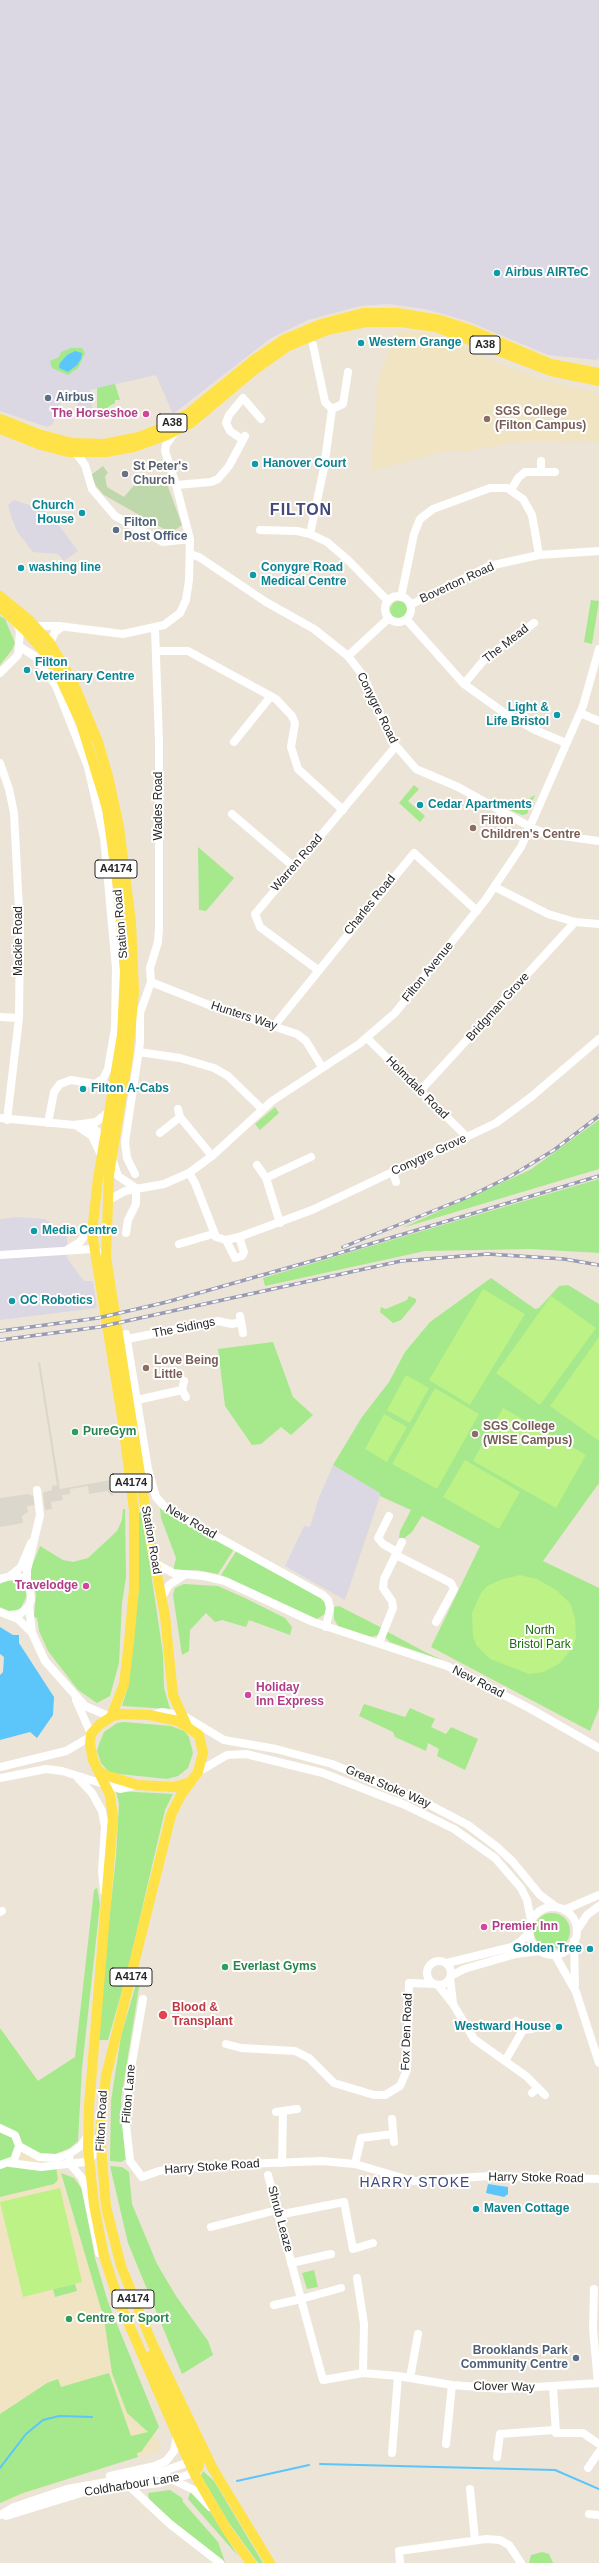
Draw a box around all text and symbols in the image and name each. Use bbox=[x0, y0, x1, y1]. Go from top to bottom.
place label: Airbus AIRTeC bbox=[505, 266, 589, 280]
marker: Airbus AIRTeC bbox=[492, 268, 502, 278]
place label: Western Grange bbox=[369, 336, 461, 350]
road number: A38 bbox=[470, 336, 500, 354]
marker: Western Grange bbox=[356, 338, 366, 348]
place label: Airbus bbox=[56, 391, 94, 405]
marker: Airbus bbox=[43, 393, 53, 403]
place label: SGS College (Filton Campus) bbox=[495, 405, 586, 433]
place label: The Horseshoe bbox=[51, 407, 138, 421]
marker: The Horseshoe bbox=[141, 409, 151, 419]
road number: A38 bbox=[157, 414, 187, 432]
marker: SGS College (Filton Campus) bbox=[482, 414, 492, 424]
place label: Hanover Court bbox=[263, 457, 346, 471]
marker: Hanover Court bbox=[250, 459, 260, 469]
place label: St Peter's Church bbox=[133, 460, 188, 488]
marker: St Peter's Church bbox=[120, 469, 130, 479]
place label: Church House bbox=[32, 499, 74, 527]
district label: FILTON bbox=[270, 501, 332, 521]
marker: Church House bbox=[77, 508, 87, 518]
place label: Filton Post Office bbox=[124, 516, 187, 544]
marker: Filton Post Office bbox=[111, 525, 121, 535]
street label: Boverton Road bbox=[418, 560, 496, 606]
place label: washing line bbox=[29, 561, 101, 575]
place label: Conygre Road Medical Centre bbox=[261, 561, 346, 589]
marker: washing line bbox=[16, 563, 26, 573]
marker: Conygre Road Medical Centre bbox=[248, 570, 258, 580]
street label: The Mead bbox=[480, 622, 532, 666]
place label: Filton Veterinary Centre bbox=[35, 656, 134, 684]
marker: Filton Veterinary Centre bbox=[22, 665, 32, 675]
street label: Conygre Road bbox=[354, 670, 400, 746]
place label: Light & Life Bristol bbox=[486, 701, 549, 729]
marker: Light & Life Bristol bbox=[552, 710, 562, 720]
street label: Wades Road bbox=[152, 772, 166, 840]
place label: Cedar Apartments bbox=[428, 798, 532, 812]
marker: Cedar Apartments bbox=[415, 800, 425, 810]
place label: Filton Children's Centre bbox=[481, 814, 581, 842]
marker: Filton Children's Centre bbox=[468, 823, 478, 833]
street label: Warren Road bbox=[268, 832, 326, 894]
road number: A4174 bbox=[95, 860, 137, 878]
street label: Charles Road bbox=[341, 872, 399, 938]
street label: Station Road bbox=[111, 889, 131, 959]
street label: Mackie Road bbox=[12, 906, 26, 976]
street label: Filton Avenue bbox=[399, 939, 457, 1005]
street label: Bridgman Grove bbox=[463, 970, 533, 1044]
street label: Hunters Way bbox=[209, 999, 279, 1033]
street label: Holmdale Road bbox=[383, 1054, 451, 1122]
place label: Filton A-Cabs bbox=[91, 1082, 169, 1096]
marker: Filton A-Cabs bbox=[78, 1084, 88, 1094]
street label: Conygre Grove bbox=[389, 1131, 469, 1179]
place label: Media Centre bbox=[42, 1224, 117, 1238]
marker: Media Centre bbox=[29, 1226, 39, 1236]
place label: OC Robotics bbox=[20, 1294, 93, 1308]
marker: OC Robotics bbox=[7, 1296, 17, 1306]
street label: The Sidings bbox=[152, 1315, 216, 1341]
place label: Love Being Little bbox=[154, 1354, 219, 1382]
marker: Love Being Little bbox=[141, 1363, 151, 1373]
place label: SGS College (WISE Campus) bbox=[483, 1420, 572, 1448]
place label: PureGym bbox=[83, 1425, 136, 1439]
marker: PureGym bbox=[70, 1427, 80, 1437]
marker: SGS College (WISE Campus) bbox=[470, 1429, 480, 1439]
road number: A4174 bbox=[110, 1474, 152, 1492]
street label: New Road bbox=[163, 1502, 219, 1542]
street label: Station Road bbox=[138, 1505, 164, 1575]
place label: Travelodge bbox=[15, 1579, 78, 1593]
marker: Travelodge bbox=[81, 1581, 91, 1591]
park label: North Bristol Park bbox=[509, 1624, 571, 1652]
street label: New Road bbox=[450, 1663, 506, 1701]
place label: Holiday Inn Express bbox=[256, 1681, 324, 1709]
marker: Holiday Inn Express bbox=[243, 1690, 253, 1700]
street label: Great Stoke Way bbox=[343, 1763, 433, 1811]
place label: Premier Inn bbox=[492, 1920, 558, 1934]
marker: Premier Inn bbox=[479, 1922, 489, 1932]
place label: Golden Tree bbox=[513, 1942, 582, 1956]
marker: Golden Tree bbox=[585, 1944, 595, 1954]
place label: Everlast Gyms bbox=[233, 1960, 316, 1974]
marker: Everlast Gyms bbox=[220, 1962, 230, 1972]
road number: A4174 bbox=[110, 1968, 152, 1986]
street label: Fox Den Road bbox=[398, 1993, 416, 2071]
place label: Blood & Transplant bbox=[172, 2001, 233, 2029]
marker: Blood & Transplant bbox=[157, 2009, 169, 2021]
place label: Westward House bbox=[455, 2020, 551, 2034]
marker: Westward House bbox=[554, 2022, 564, 2032]
street label: Filton Lane bbox=[119, 2064, 139, 2124]
street label: Filton Road bbox=[93, 2090, 111, 2152]
street label: Harry Stoke Road bbox=[164, 2156, 260, 2178]
street label: Harry Stoke Road bbox=[488, 2170, 584, 2186]
district label: HARRY STOKE bbox=[360, 2175, 470, 2191]
street label: Shrub Leaze bbox=[264, 2184, 296, 2254]
place label: Maven Cottage bbox=[484, 2202, 569, 2216]
marker: Maven Cottage bbox=[471, 2204, 481, 2214]
road number: A4174 bbox=[112, 2290, 154, 2308]
place label: Centre for Sport bbox=[77, 2312, 169, 2326]
marker: Centre for Sport bbox=[64, 2314, 74, 2324]
place label: Brooklands Park Community Centre bbox=[461, 2344, 568, 2372]
marker: Brooklands Park Community Centre bbox=[571, 2353, 581, 2363]
street label: Clover Way bbox=[473, 2379, 535, 2395]
street label: Coldharbour Lane bbox=[83, 2470, 181, 2500]

